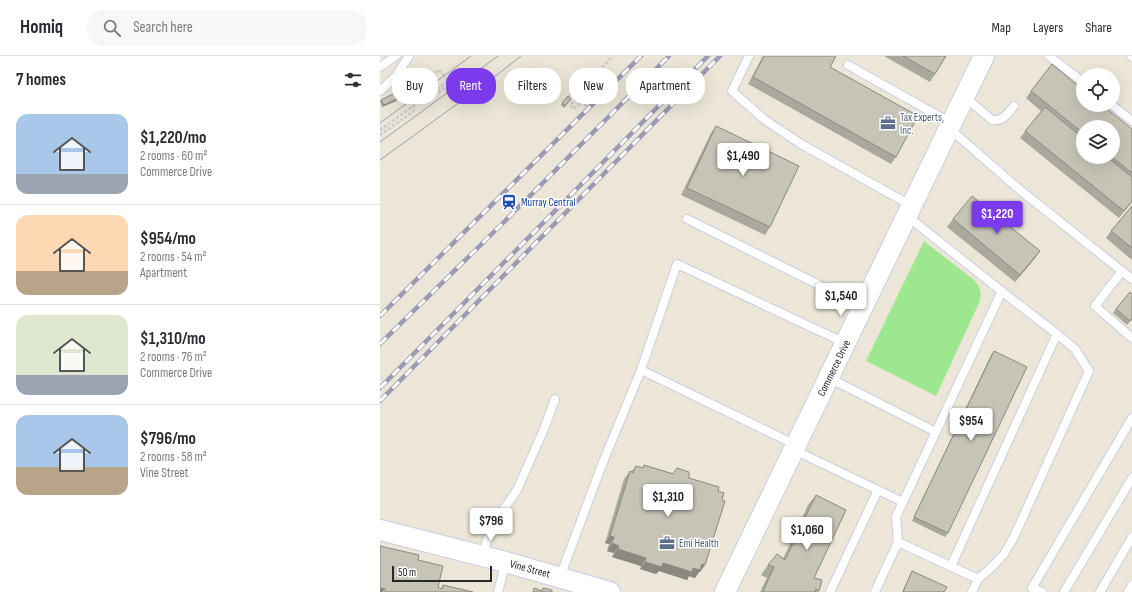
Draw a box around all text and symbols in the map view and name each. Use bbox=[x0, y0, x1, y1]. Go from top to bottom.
search box bbox=[87, 10, 367, 46]
text: Homiq bbox=[20, 16, 63, 39]
icon: search bbox=[101, 17, 123, 39]
text: Search here bbox=[133, 18, 193, 37]
text: Map bbox=[991, 19, 1011, 36]
text: Layers bbox=[1033, 19, 1063, 36]
text: Share bbox=[1085, 19, 1112, 36]
chip: Buy bbox=[392, 68, 438, 104]
chip: Rent bbox=[446, 68, 496, 104]
chip: Filters bbox=[504, 68, 561, 104]
chip: New bbox=[569, 68, 618, 104]
chip: Apartment bbox=[626, 68, 705, 104]
map controls bbox=[1076, 68, 1120, 164]
button: locate bbox=[1076, 68, 1120, 112]
icon: filters bbox=[342, 69, 364, 91]
text: 7 homes bbox=[16, 70, 66, 90]
place label: Tax Experts, Inc. bbox=[900, 111, 944, 137]
office icon: Tax Experts, Inc. bbox=[879, 114, 897, 132]
button: layers bbox=[1076, 120, 1120, 164]
text: $1,220/mo bbox=[140, 128, 206, 148]
icon: home bbox=[48, 130, 96, 178]
pin: $1,490 bbox=[710, 143, 776, 177]
text: 2 rooms · 60 m² bbox=[140, 148, 207, 164]
text: $1,490 bbox=[726, 148, 760, 164]
text: Commerce Drive bbox=[140, 164, 212, 180]
station icon: Murray Central bbox=[500, 193, 518, 211]
place label: Murray Central bbox=[521, 196, 575, 209]
pin: $1,220 bbox=[964, 201, 1030, 235]
text: $1,220 bbox=[981, 206, 1013, 222]
text: $954/mo bbox=[140, 229, 196, 249]
icon: home bbox=[48, 231, 96, 279]
text: 2 rooms · 54 m² bbox=[140, 249, 207, 265]
text: Apartment bbox=[140, 265, 187, 281]
pin: $1,540 bbox=[808, 283, 874, 317]
text: $1,540 bbox=[824, 288, 858, 304]
text: $1,310/mo bbox=[140, 329, 206, 349]
icon: home bbox=[48, 331, 96, 379]
street label: Commerce Drive bbox=[815, 338, 853, 398]
text: 2 rooms · 76 m² bbox=[140, 349, 207, 365]
text: Commerce Drive bbox=[140, 365, 212, 381]
pin: $954 bbox=[947, 408, 995, 442]
text: $954 bbox=[959, 413, 983, 429]
text: $796/mo bbox=[140, 429, 196, 449]
icon: home bbox=[48, 431, 96, 479]
text: 2 rooms · 58 m² bbox=[140, 449, 207, 465]
text: Vine Street bbox=[140, 465, 189, 481]
pin: $1,310 bbox=[635, 484, 701, 518]
text: $1,310 bbox=[652, 489, 684, 505]
pin: $796 bbox=[467, 508, 515, 542]
text: $796 bbox=[479, 513, 503, 529]
pin: $1,060 bbox=[774, 517, 840, 551]
text: $1,060 bbox=[790, 522, 824, 538]
office icon: Emi Health bbox=[658, 534, 676, 552]
place label: Emi Health bbox=[679, 537, 719, 550]
street label: Vine Street bbox=[508, 557, 552, 581]
scale bar bbox=[392, 564, 492, 583]
text: 50 m bbox=[398, 566, 416, 579]

